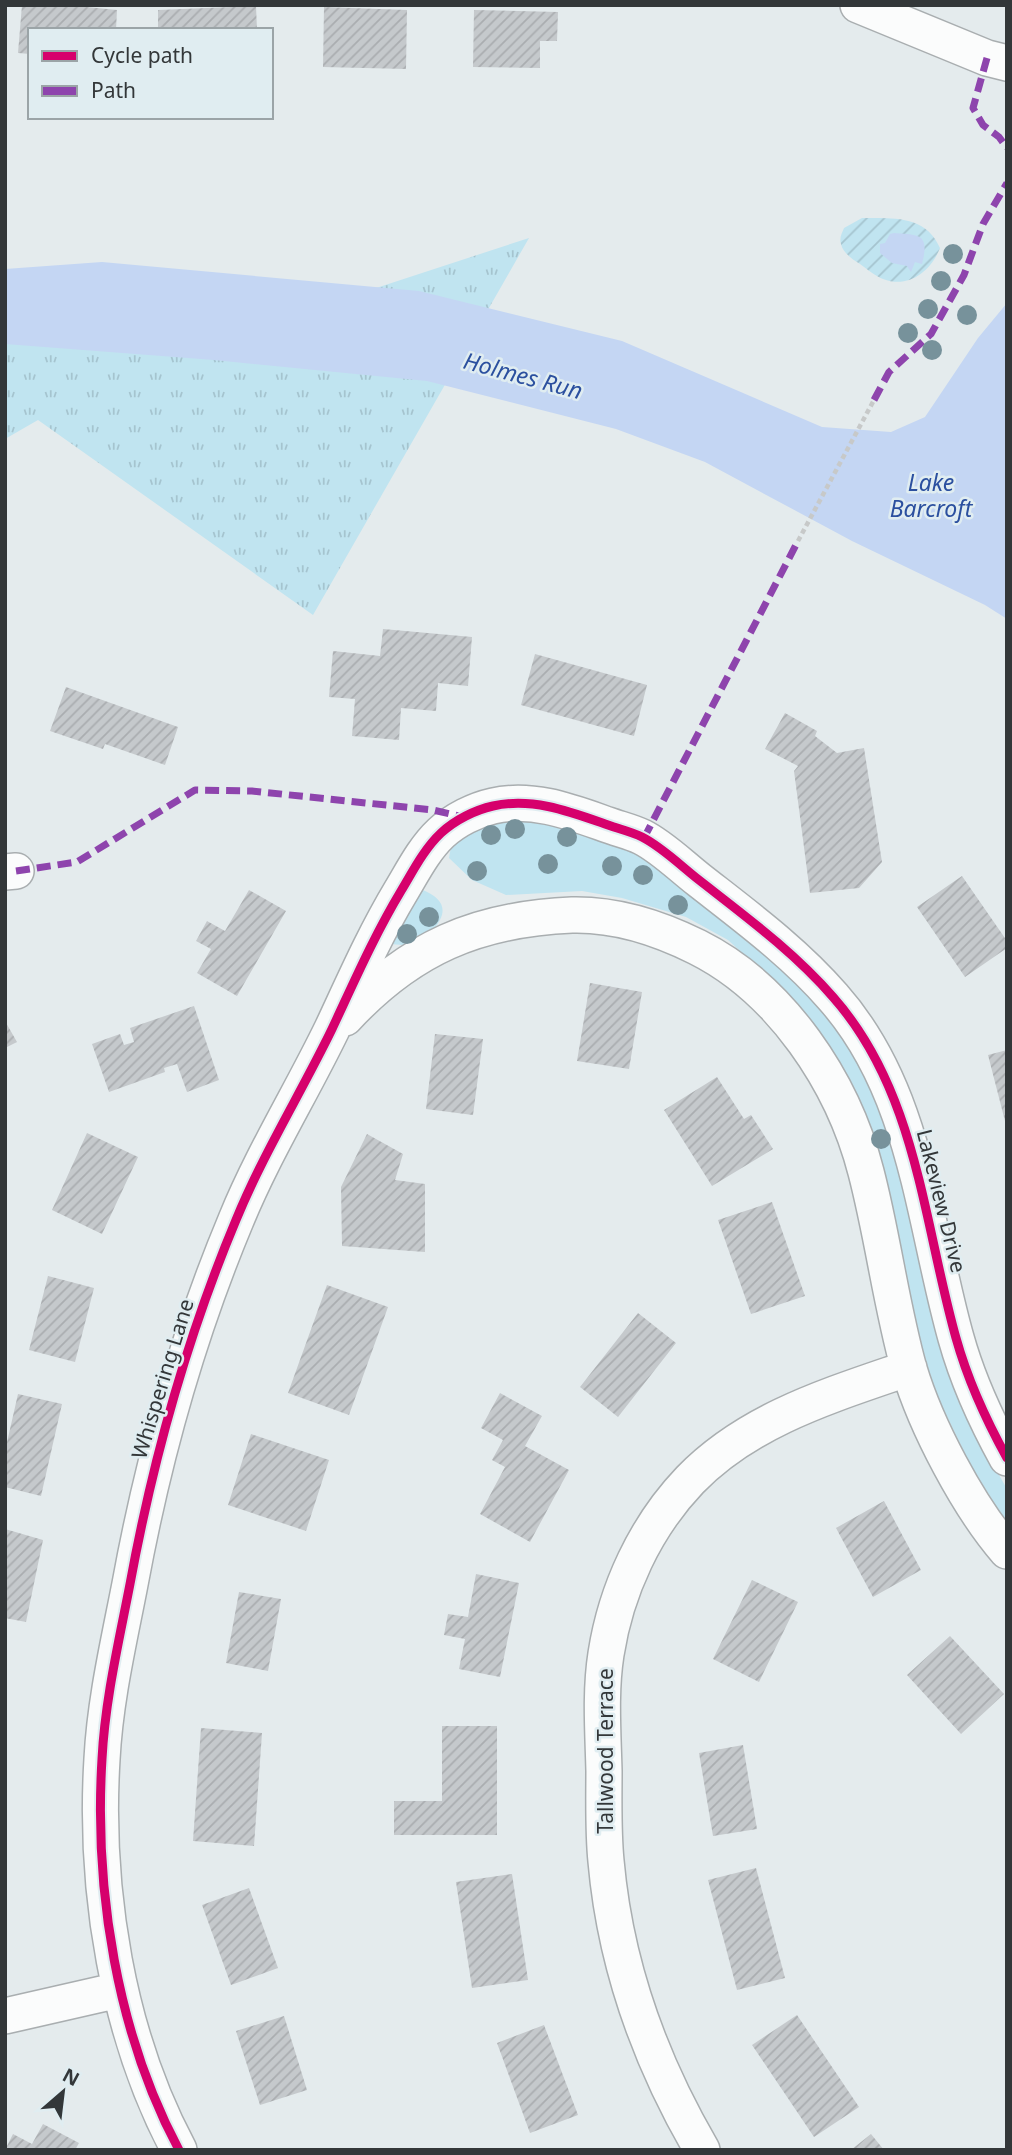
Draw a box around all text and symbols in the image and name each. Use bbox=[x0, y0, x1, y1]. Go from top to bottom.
legend bbox=[28, 28, 273, 119]
text: Cycle path bbox=[91, 41, 193, 69]
text: Path bbox=[91, 76, 136, 104]
water label: Holmes Run bbox=[460, 344, 586, 406]
water label: Lake Barcroft bbox=[890, 466, 974, 524]
street label: Lakeview Drive bbox=[911, 1126, 973, 1275]
street label: Whispering Lane bbox=[124, 1295, 200, 1462]
street label: Tallwood Terrace bbox=[591, 1668, 619, 1834]
north arrow bbox=[28, 2057, 98, 2127]
text: N bbox=[58, 2062, 84, 2092]

